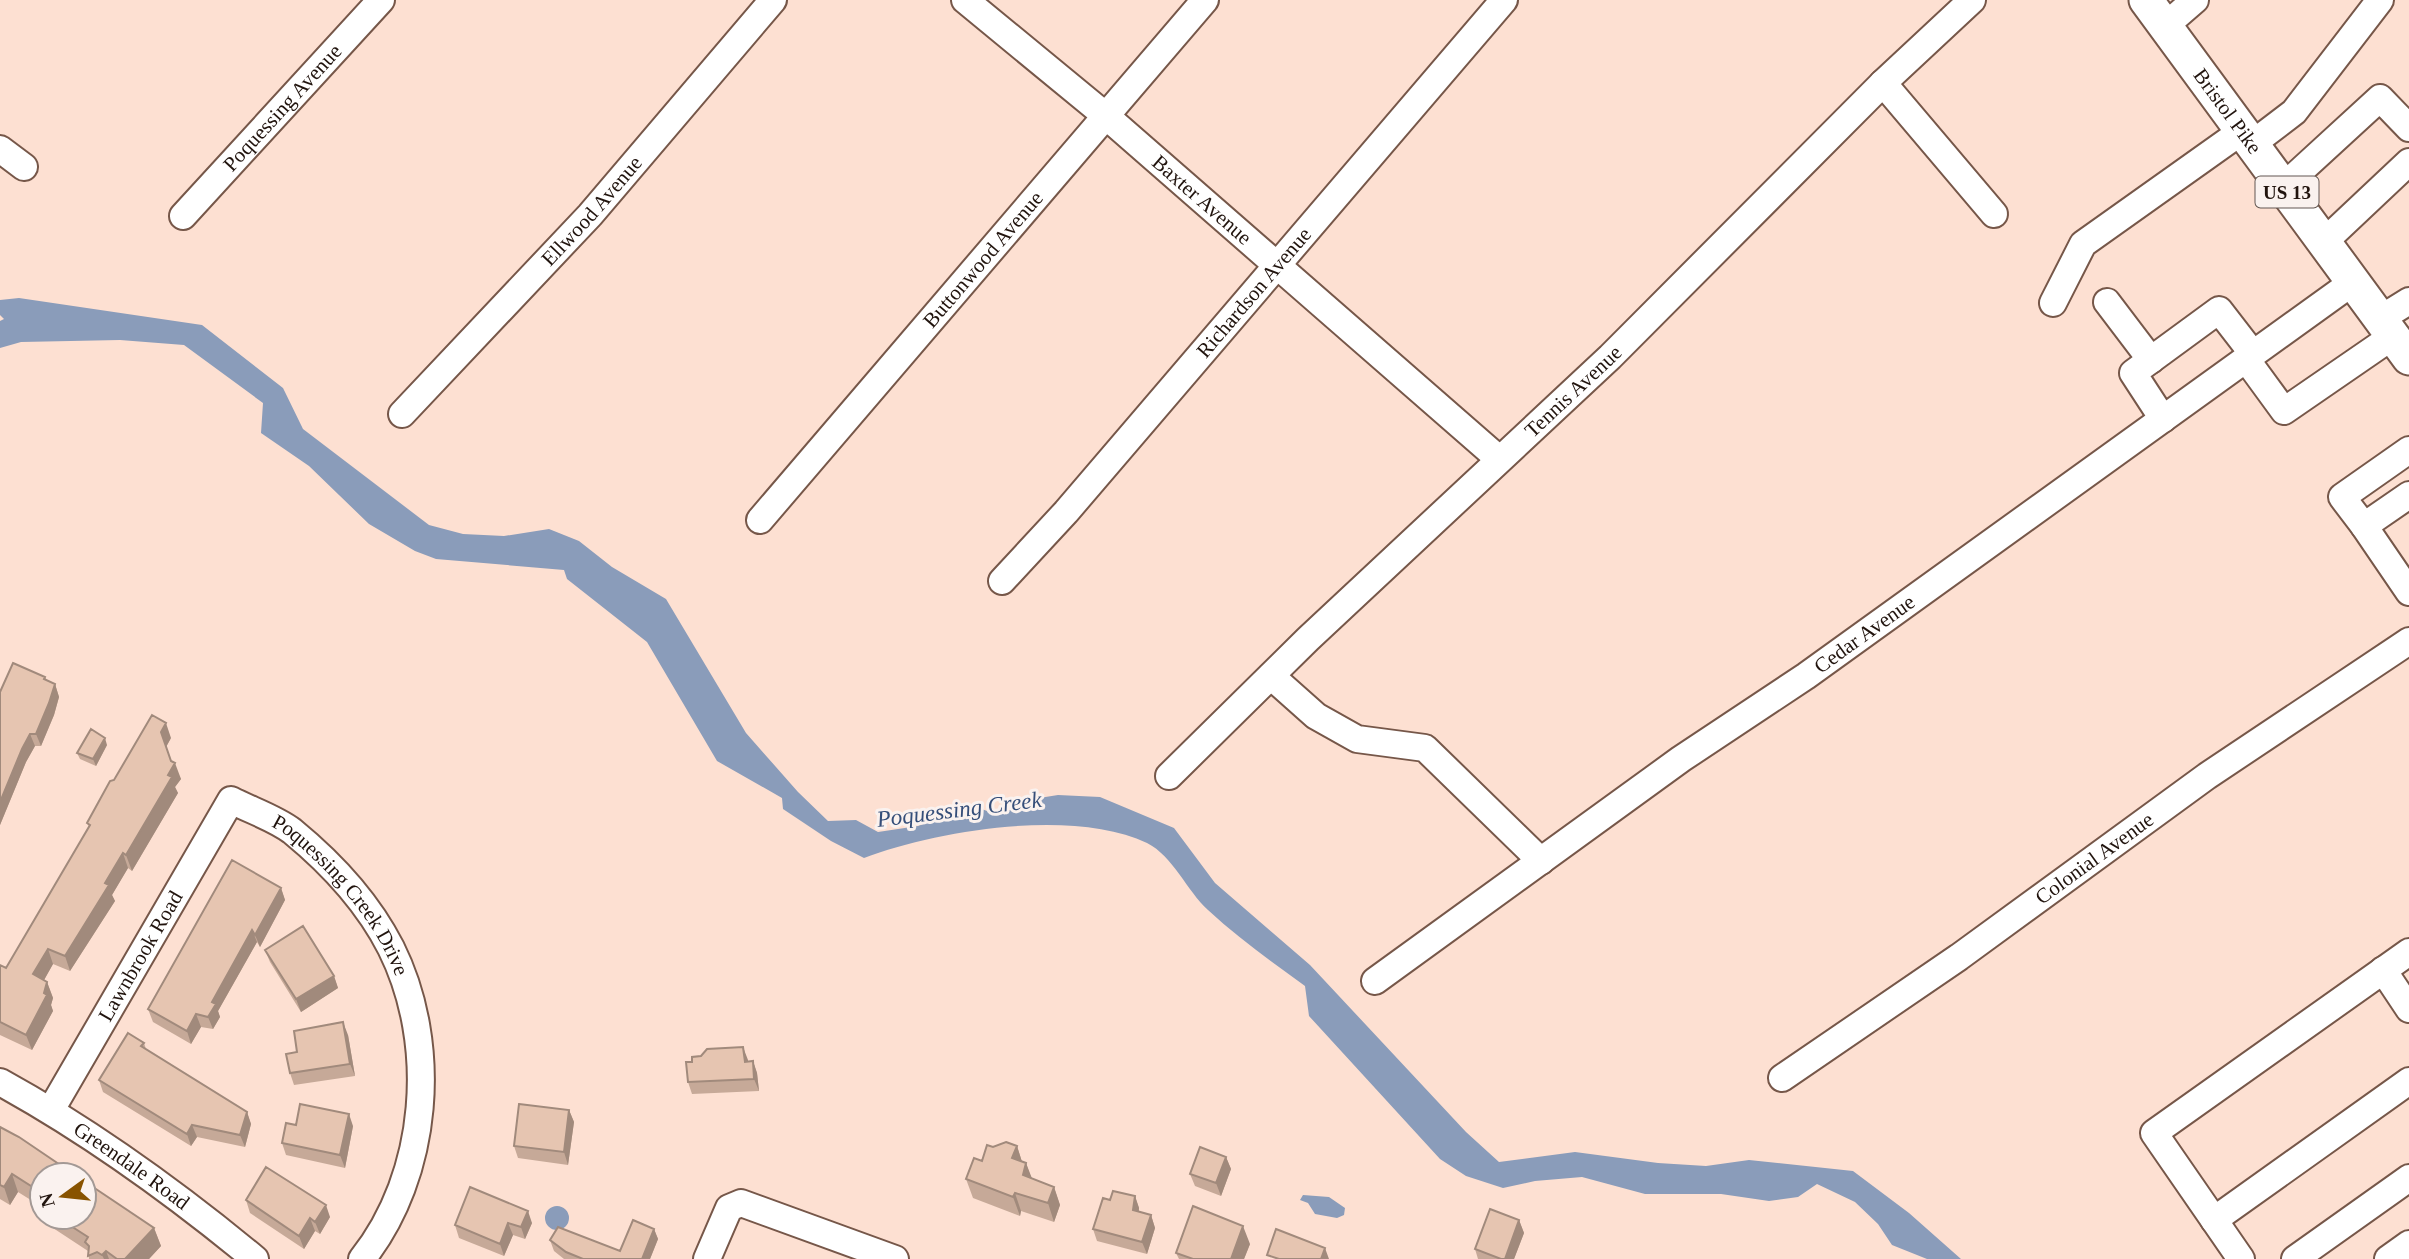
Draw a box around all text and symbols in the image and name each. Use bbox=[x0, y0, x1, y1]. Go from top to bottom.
street label: Poquessing Avenue bbox=[218, 39, 346, 176]
street label: Bristol Pike bbox=[2188, 64, 2267, 159]
street label: Baxter Avenue bbox=[1147, 150, 1257, 250]
street label: Ellwood Avenue bbox=[536, 151, 647, 271]
road number: US 13 bbox=[2256, 176, 2318, 208]
street label: Buttonwood Avenue bbox=[918, 186, 1048, 332]
street label: Richardson Avenue bbox=[1192, 223, 1316, 362]
street label: Tennis Avenue bbox=[1520, 340, 1627, 442]
street label: Cedar Avenue bbox=[1809, 590, 1919, 678]
water label: Poquessing Creek bbox=[874, 787, 1044, 832]
street label: Colonial Avenue bbox=[2031, 807, 2158, 909]
street label: Poquessing Creek Drive bbox=[268, 809, 414, 979]
street label: Lawnbrook Road bbox=[93, 886, 188, 1025]
street label: Greendale Road bbox=[69, 1117, 195, 1215]
north arrow bbox=[28, 1161, 98, 1231]
text: N bbox=[35, 1191, 59, 1210]

